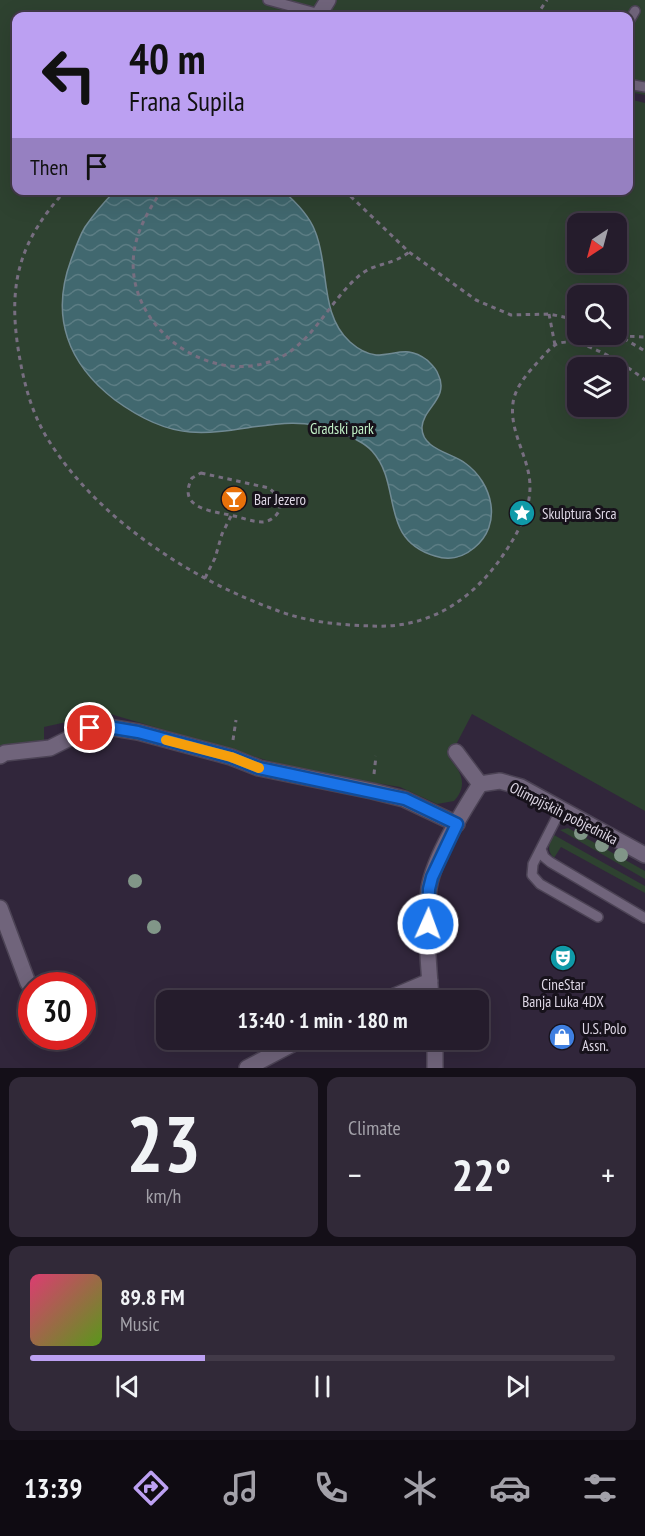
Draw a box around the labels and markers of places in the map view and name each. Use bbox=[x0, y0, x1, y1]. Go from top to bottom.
bar icon: Bar Jezero bbox=[219, 484, 249, 514]
place label: Bar Jezero bbox=[254, 490, 306, 509]
place icon: Skulptura Srca bbox=[507, 498, 537, 528]
place label: Skulptura Srca bbox=[542, 504, 617, 523]
pin bbox=[64, 702, 115, 753]
theatre icon: CineStar Banja Luka 4DX bbox=[548, 943, 578, 973]
place label: CineStar Banja Luka 4DX bbox=[522, 975, 604, 1011]
place label: U.S. Polo Assn. bbox=[582, 1019, 627, 1055]
shop icon: U.S. Polo Assn. bbox=[547, 1022, 577, 1052]

